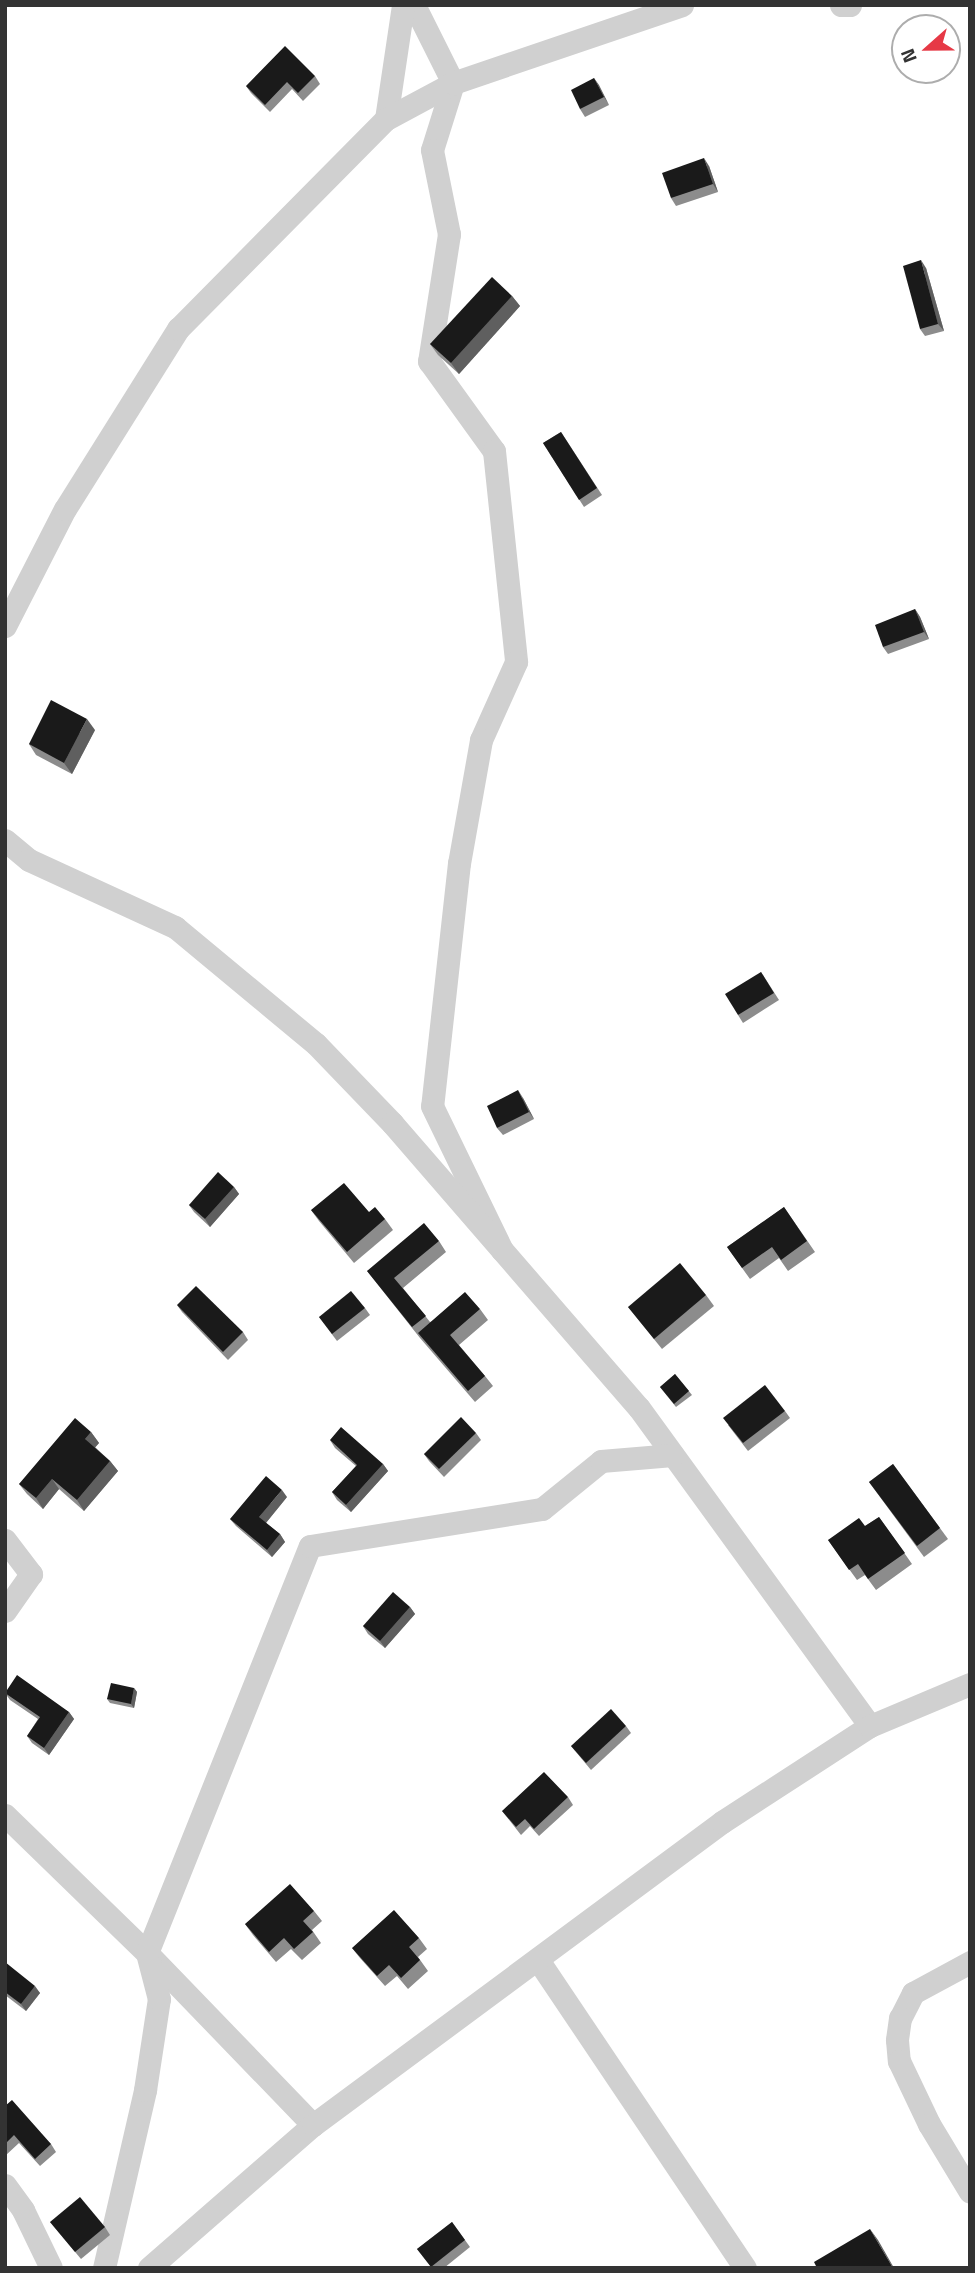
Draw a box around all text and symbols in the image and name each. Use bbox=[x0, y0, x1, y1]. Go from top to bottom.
north arrow bbox=[891, 14, 961, 84]
text: N bbox=[892, 45, 924, 67]

